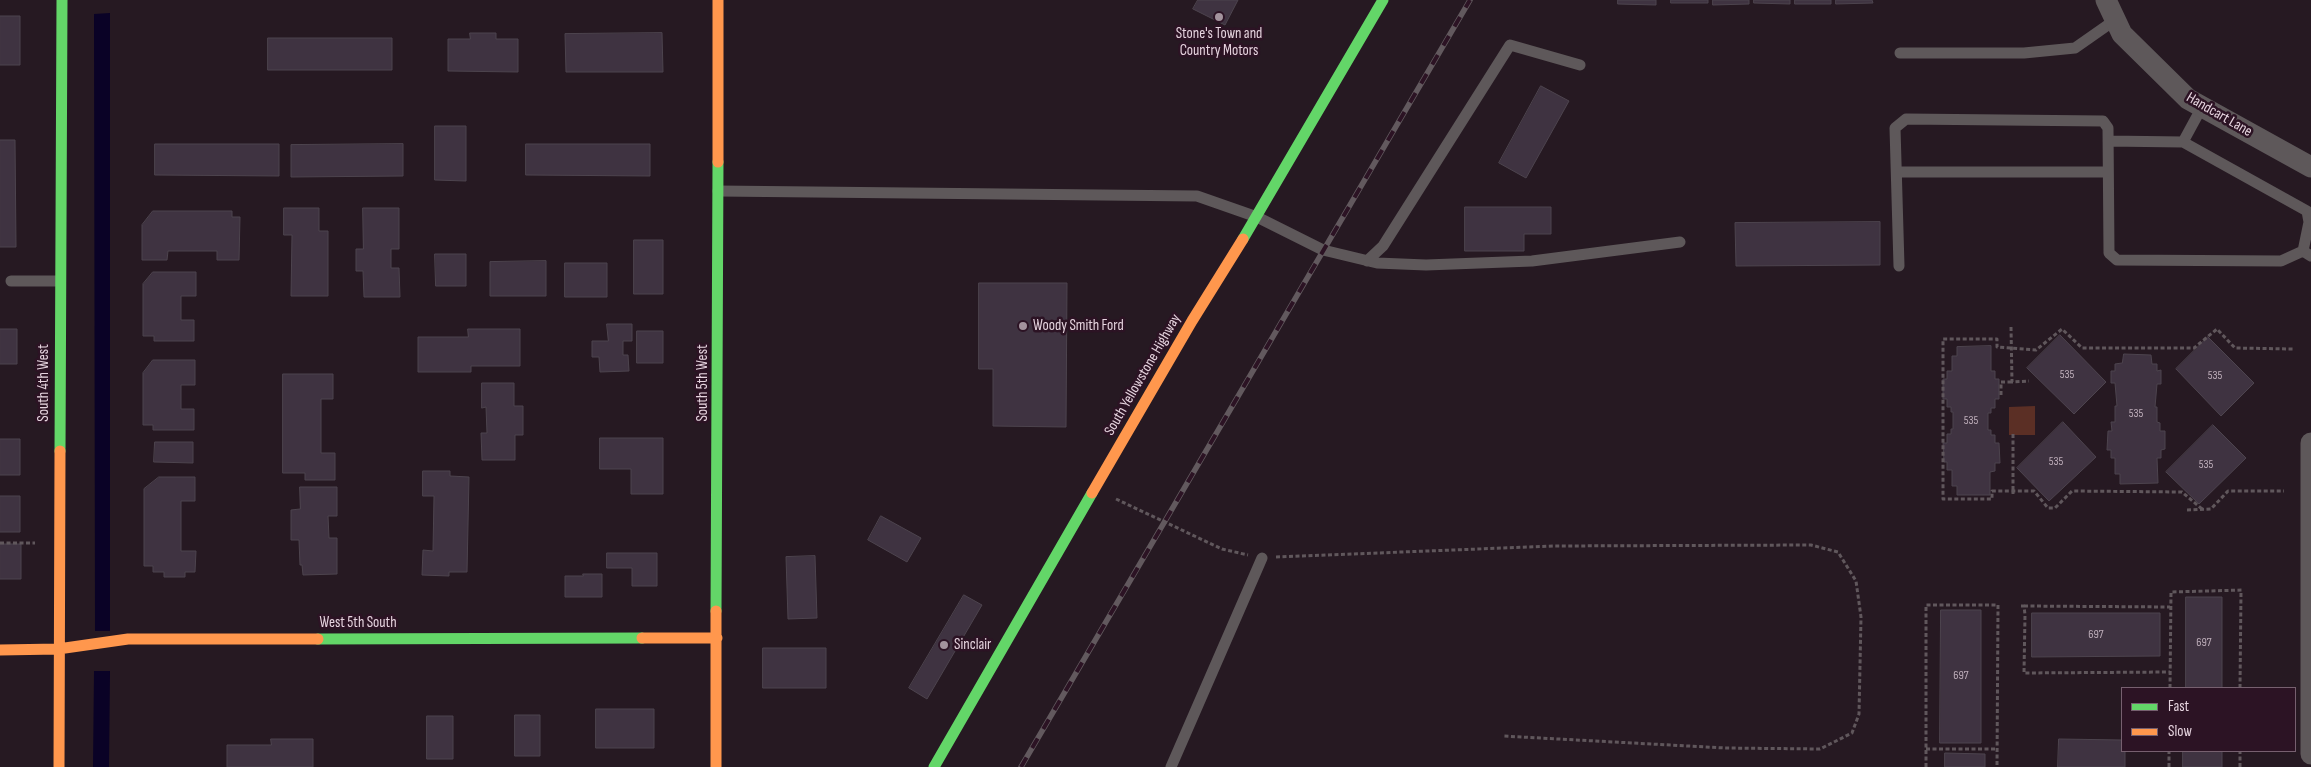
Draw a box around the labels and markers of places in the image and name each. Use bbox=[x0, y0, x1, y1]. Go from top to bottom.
marker: Stone's Town and Country Motors bbox=[1213, 11, 1225, 23]
place label: Stone's Town and Country Motors bbox=[1176, 25, 1262, 60]
place label: Woody Smith Ford bbox=[1033, 317, 1124, 335]
marker: Woody Smith Ford bbox=[1017, 320, 1029, 332]
place label: Sinclair bbox=[954, 636, 991, 654]
marker: Sinclair bbox=[938, 639, 950, 651]

